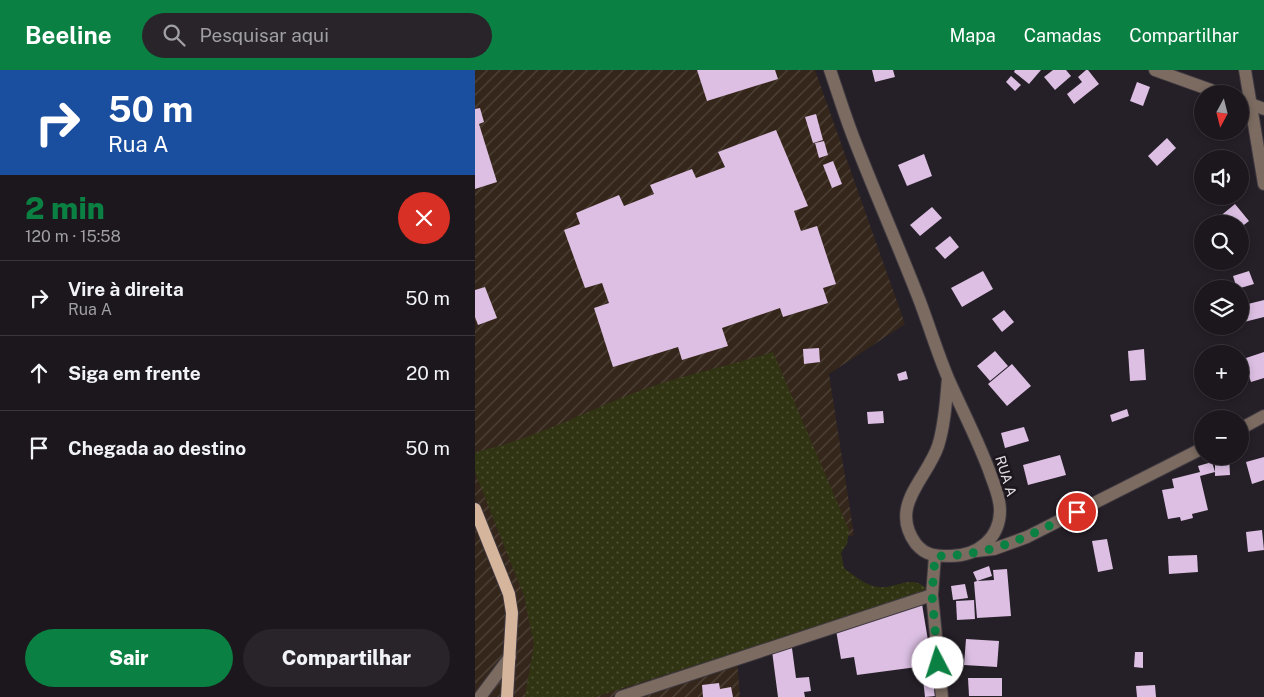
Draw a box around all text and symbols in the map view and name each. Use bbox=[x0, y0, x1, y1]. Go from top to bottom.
search box bbox=[142, 13, 492, 58]
text: Beeline bbox=[25, 21, 112, 49]
icon: search bbox=[160, 21, 188, 49]
text: Pesquisar aqui bbox=[200, 24, 329, 46]
text: Mapa bbox=[949, 25, 996, 46]
text: Camadas bbox=[1024, 25, 1101, 46]
text: Compartilhar bbox=[1129, 25, 1239, 46]
north arrow bbox=[1194, 85, 1249, 140]
map controls bbox=[1194, 85, 1249, 465]
text: 50 m bbox=[108, 89, 193, 130]
icon: right bbox=[25, 90, 90, 155]
text: Rua A bbox=[108, 131, 169, 157]
button: sound bbox=[1194, 150, 1249, 205]
text: 2 min bbox=[25, 190, 105, 226]
button: close bbox=[398, 192, 450, 244]
button: search bbox=[1194, 215, 1249, 270]
text: 120 m · 15:58 bbox=[25, 227, 121, 246]
text: Vire à direita bbox=[68, 278, 184, 300]
button: layers bbox=[1194, 280, 1249, 335]
icon: right bbox=[25, 284, 53, 312]
text: 50 m bbox=[405, 287, 450, 309]
text: Rua A bbox=[68, 300, 112, 319]
button: + bbox=[1194, 345, 1249, 400]
icon: ahead bbox=[25, 359, 53, 387]
text: Siga em frente bbox=[68, 362, 201, 384]
text: 20 m bbox=[406, 362, 450, 384]
button: − bbox=[1194, 410, 1249, 465]
icon: arrive bbox=[25, 434, 53, 462]
text: Chegada ao destino bbox=[68, 437, 246, 459]
text: 50 m bbox=[405, 437, 450, 459]
street label: RUA A bbox=[992, 454, 1020, 498]
pin bbox=[1056, 491, 1098, 533]
icon: arrive bbox=[1063, 498, 1091, 526]
button: Sair bbox=[25, 629, 233, 687]
button: Compartilhar bbox=[243, 629, 450, 687]
position arrow bbox=[911, 636, 963, 688]

